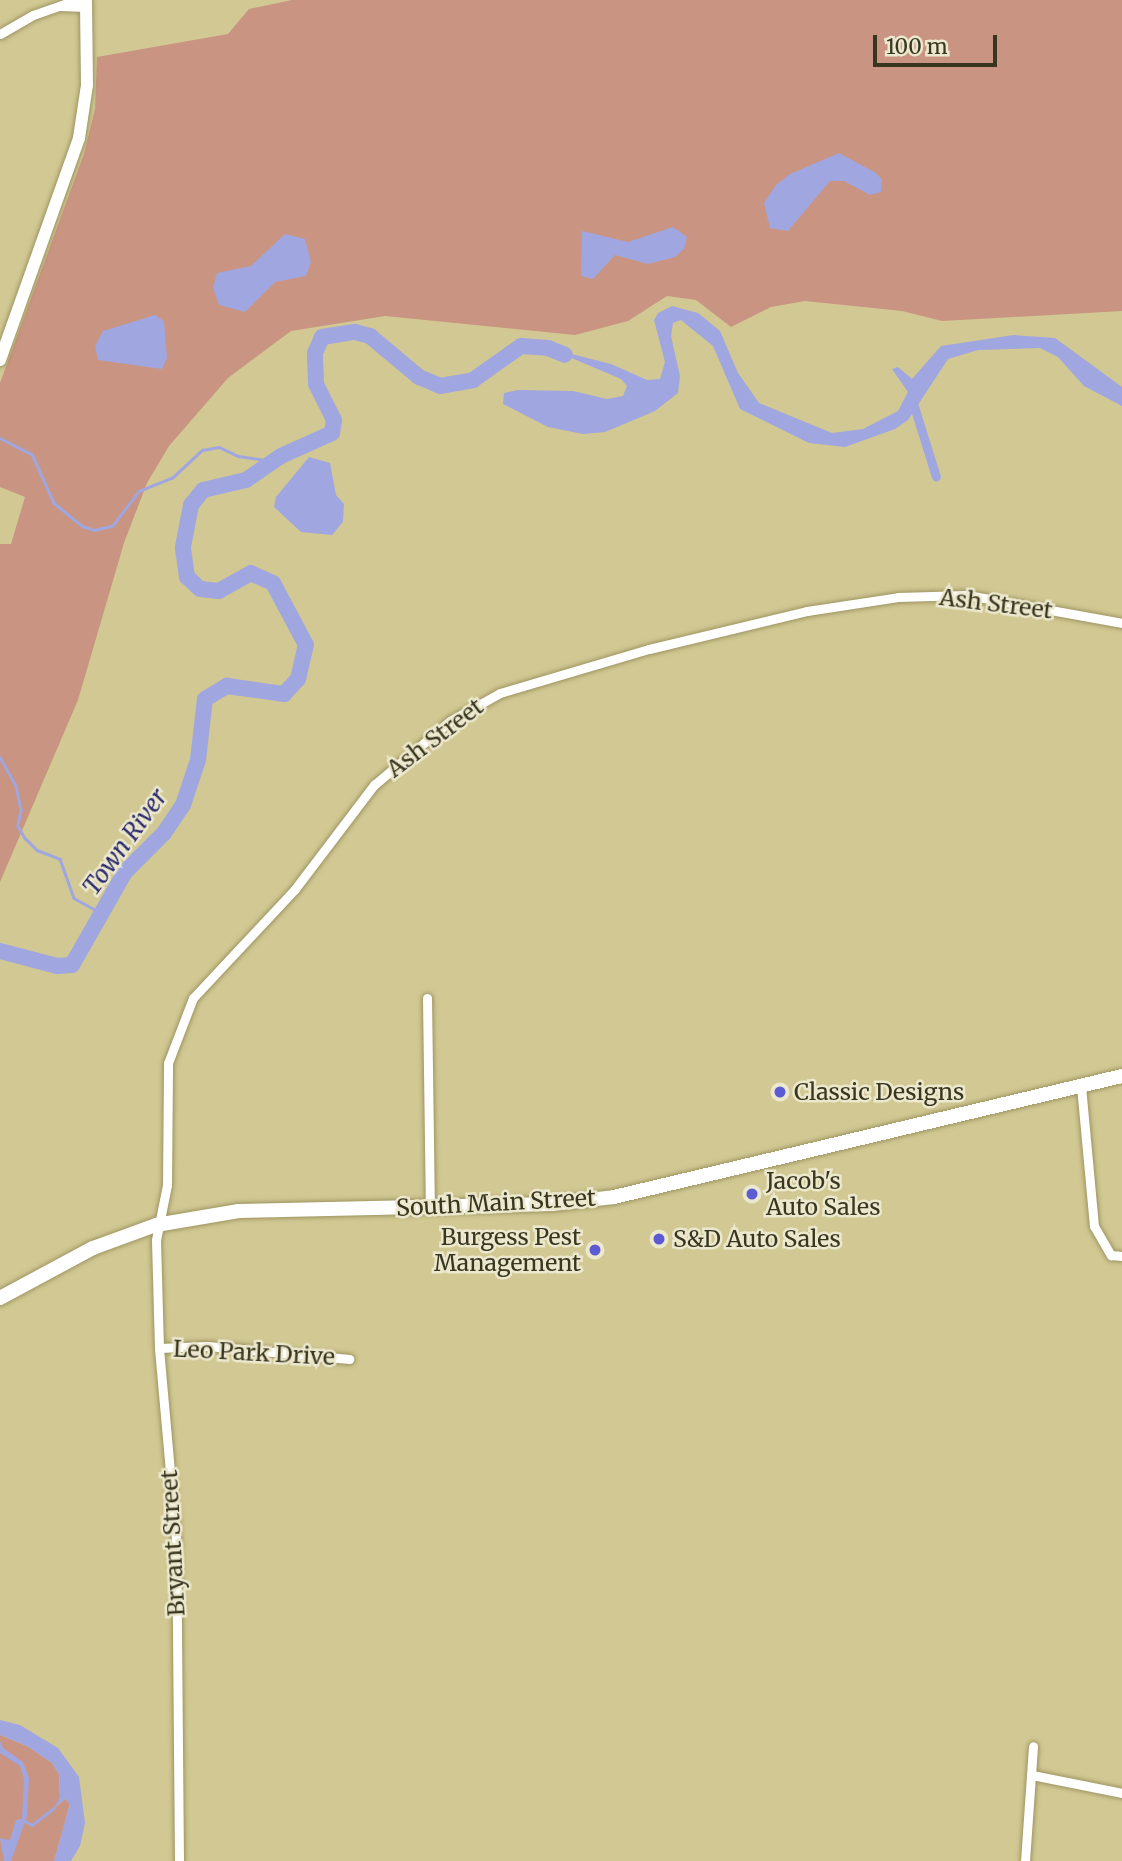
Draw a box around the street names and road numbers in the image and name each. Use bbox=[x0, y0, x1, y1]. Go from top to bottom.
street label: Ash Street bbox=[938, 583, 1054, 625]
street label: Ash Street bbox=[381, 693, 489, 783]
street label: South Main Street bbox=[395, 1184, 597, 1222]
street label: Leo Park Drive bbox=[172, 1335, 336, 1371]
street label: Bryant Street bbox=[155, 1469, 191, 1617]

